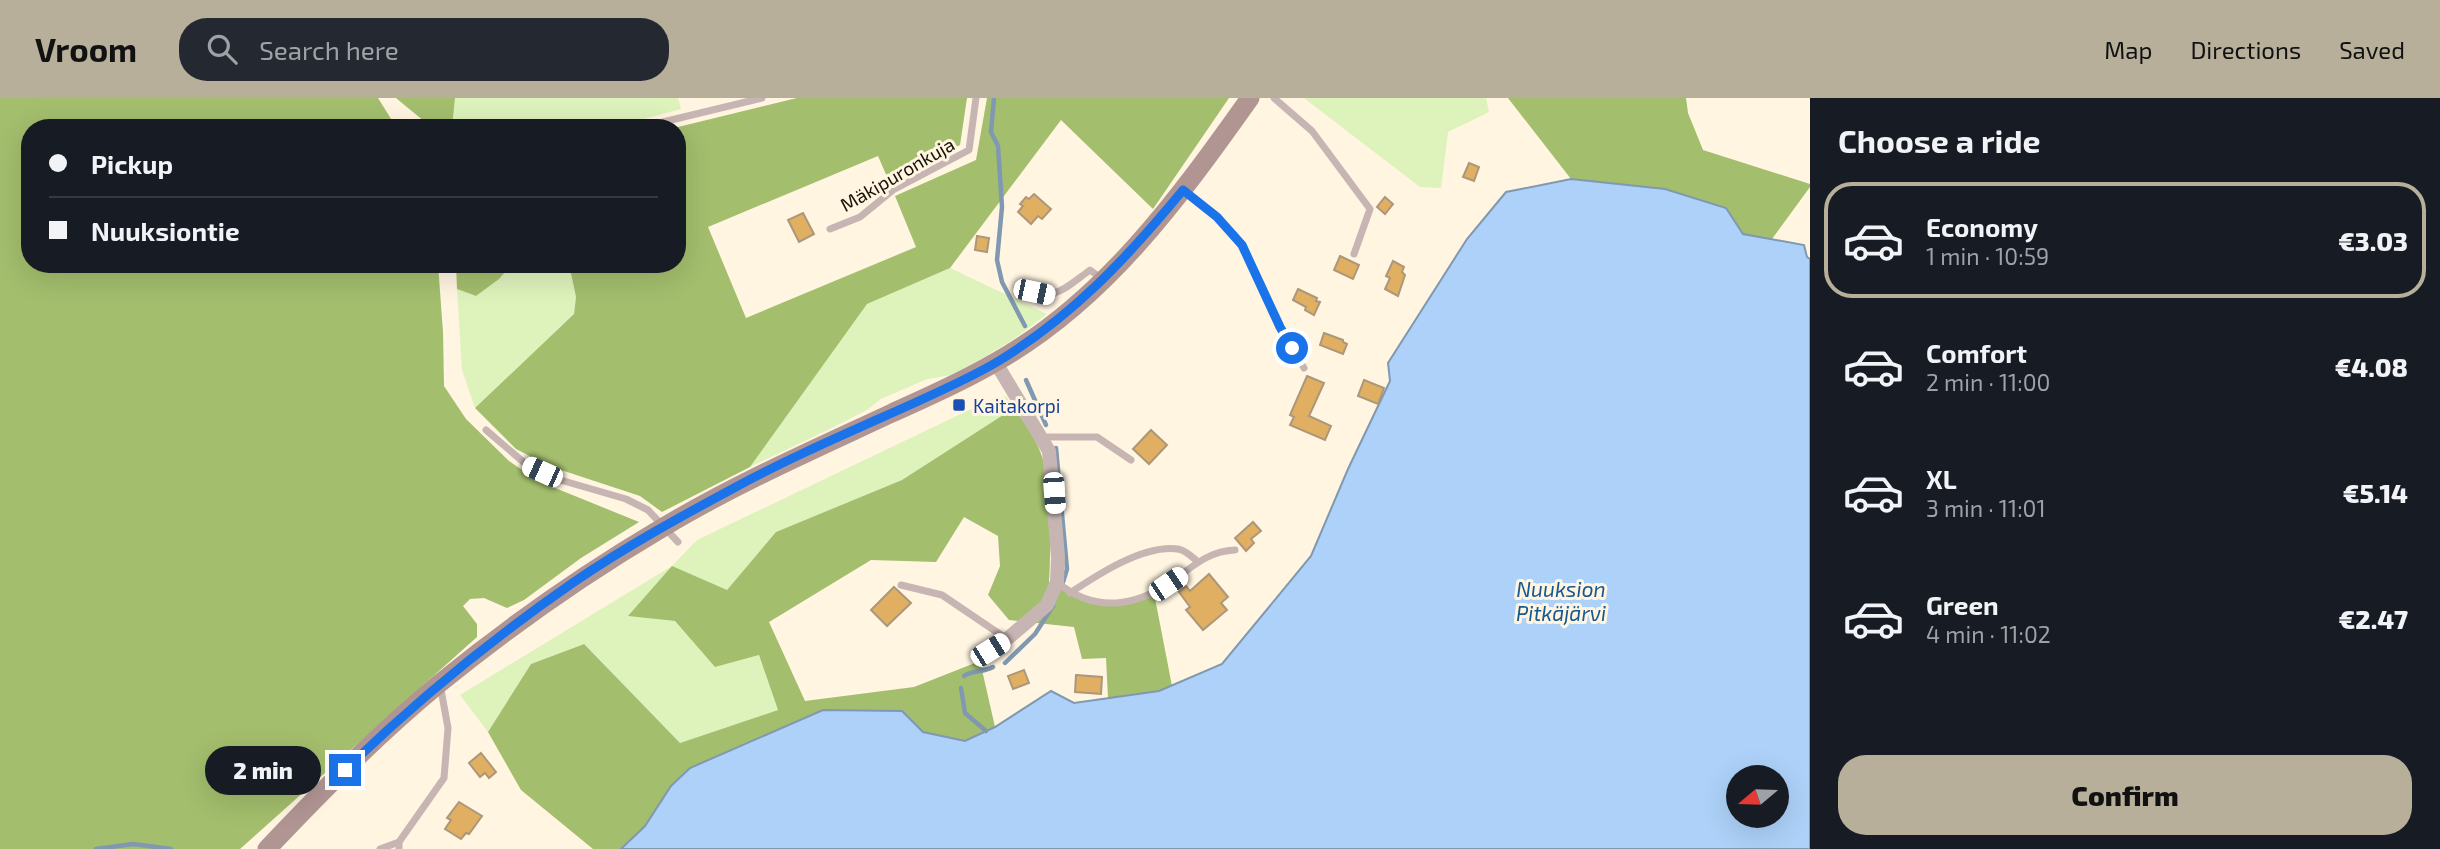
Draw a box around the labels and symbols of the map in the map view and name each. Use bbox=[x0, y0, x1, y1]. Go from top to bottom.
street label: Mäkipuronkuja bbox=[836, 132, 958, 216]
car bbox=[1012, 277, 1057, 307]
route start bbox=[1276, 332, 1308, 364]
place label: Kaitakorpi bbox=[973, 394, 1061, 417]
marker: Kaitakorpi bbox=[951, 397, 967, 413]
car bbox=[519, 454, 566, 490]
car bbox=[1043, 471, 1066, 515]
car bbox=[1145, 564, 1192, 604]
water label: Nuuksion Pitkäjärvi bbox=[1516, 576, 1606, 626]
car bbox=[967, 630, 1014, 670]
callout: 2 min bbox=[205, 746, 320, 794]
route end bbox=[329, 754, 361, 786]
north arrow bbox=[1726, 765, 1788, 828]

